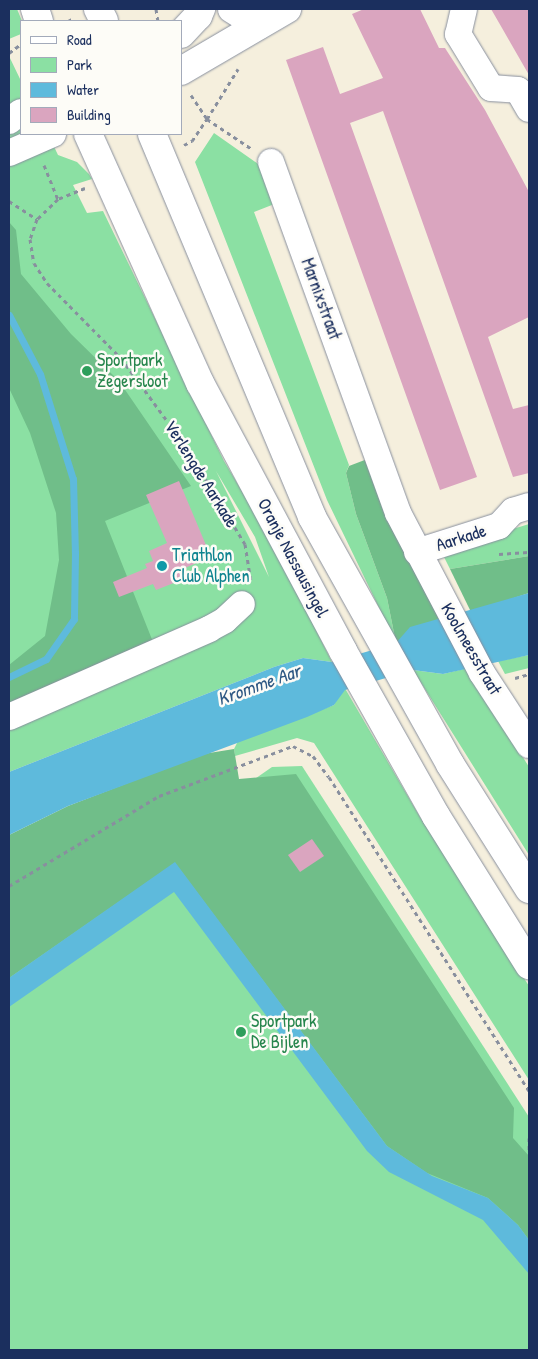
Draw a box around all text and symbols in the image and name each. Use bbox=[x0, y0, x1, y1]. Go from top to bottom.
legend bbox=[20, 20, 182, 135]
text: Road bbox=[67, 29, 92, 50]
text: Park bbox=[67, 54, 92, 75]
text: Water bbox=[67, 79, 99, 100]
text: Building bbox=[67, 104, 111, 125]
street label: Marnixstraat bbox=[296, 255, 346, 343]
place label: Sportpark Zegersloot bbox=[97, 350, 168, 392]
marker: Sportpark Zegersloot bbox=[81, 365, 93, 377]
street label: Verlengde Aarkade bbox=[159, 416, 243, 532]
street label: Oranje Nassausingel bbox=[253, 495, 333, 621]
street label: Aarkade bbox=[433, 520, 489, 556]
place label: Triathlon Club Alphen bbox=[172, 545, 250, 588]
marker: Triathlon Club Alphen bbox=[156, 560, 168, 572]
street label: Koolmeesstraat bbox=[436, 599, 506, 699]
water label: Kromme Aar bbox=[214, 659, 304, 711]
place label: Sportpark De Bijlen bbox=[251, 1011, 317, 1054]
marker: Sportpark De Bijlen bbox=[235, 1026, 247, 1038]

